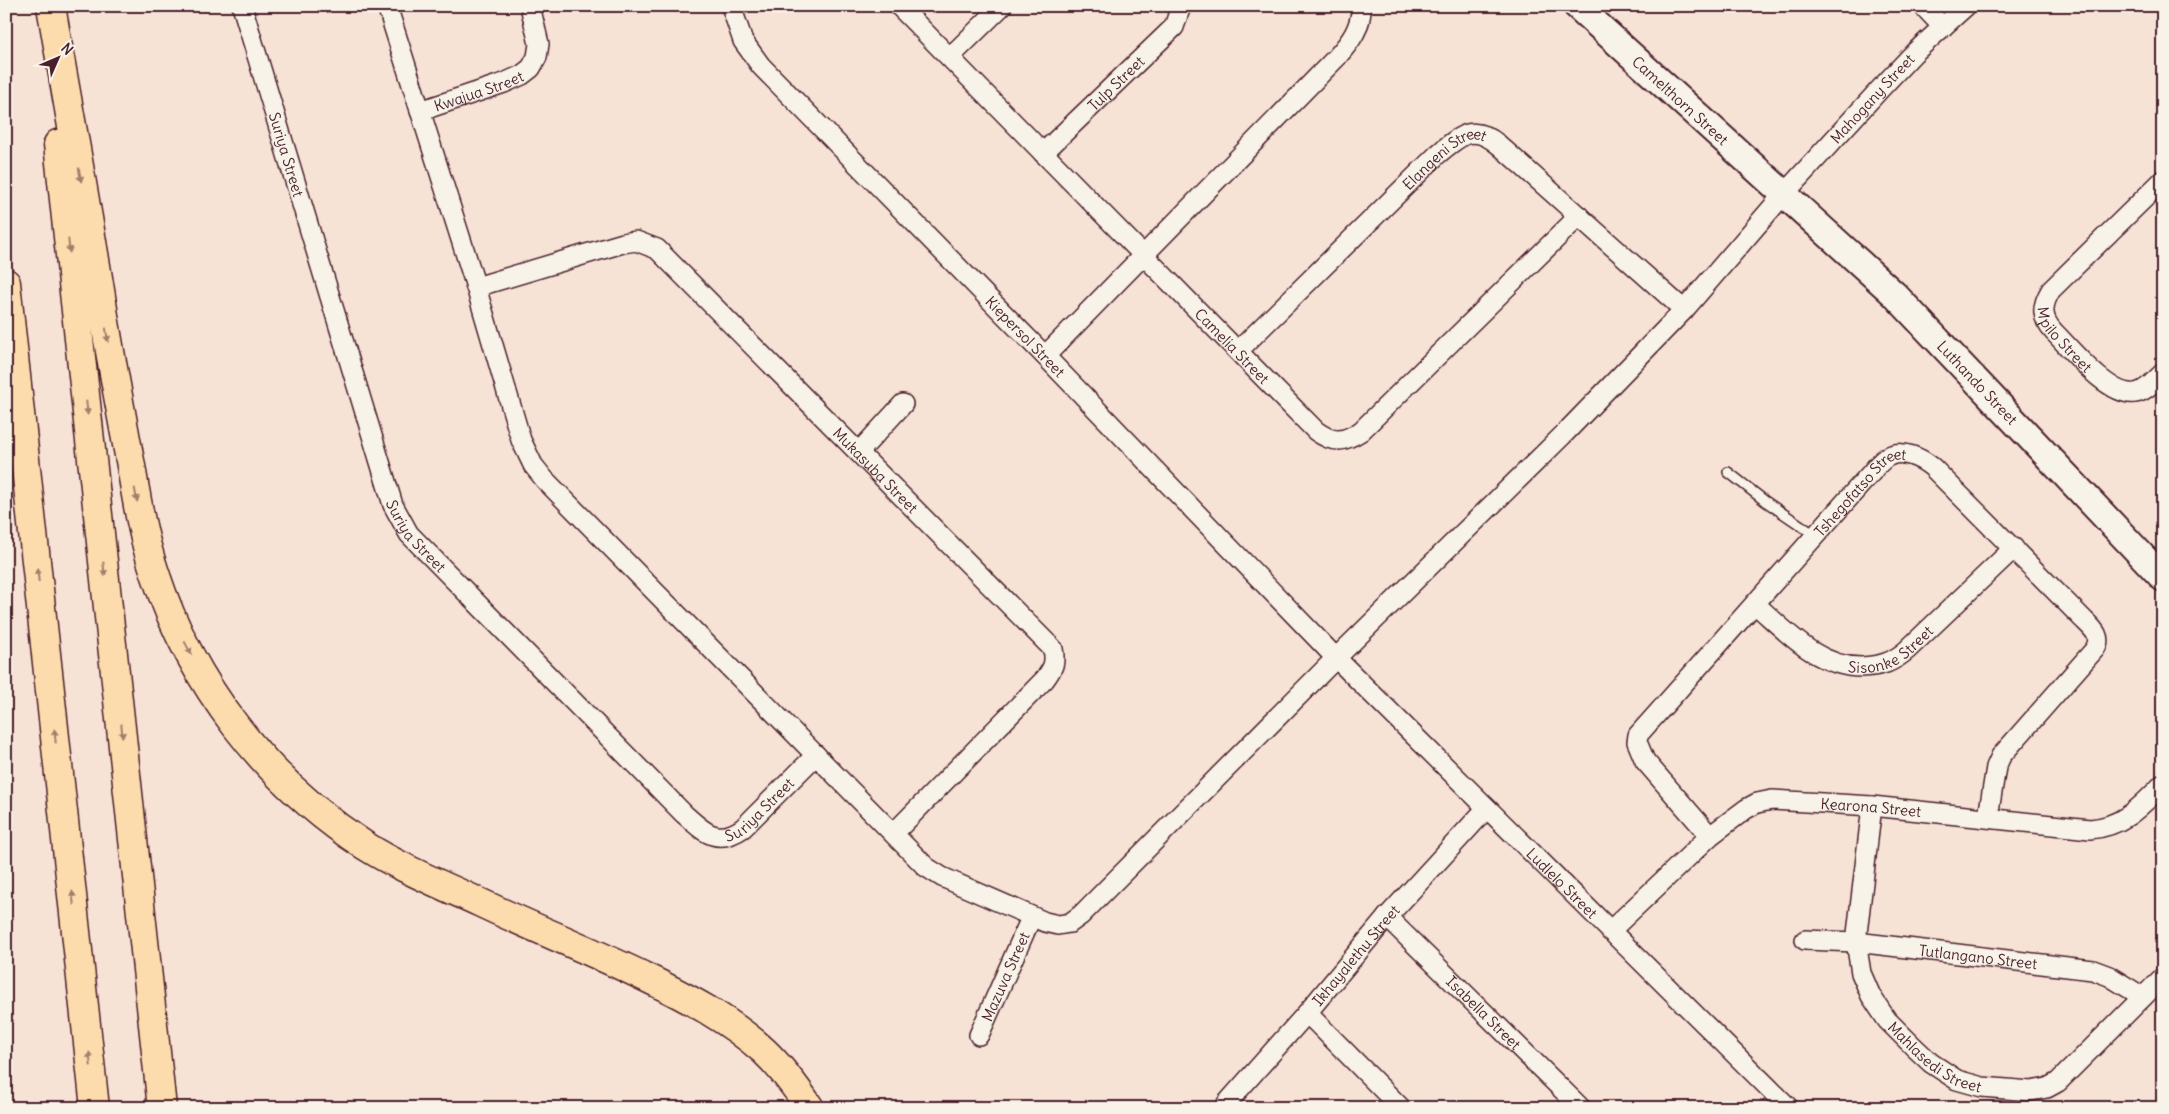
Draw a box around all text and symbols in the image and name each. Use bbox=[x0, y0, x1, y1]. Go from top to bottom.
north arrow bbox=[32, 32, 82, 82]
text: N bbox=[57, 39, 77, 59]
street label: Mahogany Street bbox=[1826, 49, 1918, 147]
street label: Tulp Street bbox=[1084, 51, 1148, 114]
street label: Camelthorn Street bbox=[1628, 52, 1733, 149]
street label: Kwajua Street bbox=[431, 66, 526, 115]
street label: Suriya Street bbox=[265, 110, 309, 199]
street label: Elangeni Street bbox=[1398, 123, 1490, 193]
one-way arrow bbox=[77, 167, 85, 183]
one-way arrow bbox=[65, 238, 73, 254]
street label: Kiepersol Street bbox=[982, 292, 1069, 381]
street label: Camelia Street bbox=[1191, 304, 1274, 388]
street label: Mpilo Street bbox=[2034, 306, 2096, 376]
one-way arrow bbox=[104, 328, 112, 344]
street label: Luthando Street bbox=[1933, 336, 2022, 428]
one-way arrow bbox=[83, 400, 91, 416]
street label: Mukasuba Street bbox=[829, 423, 922, 517]
street label: Tshegofatso Street bbox=[1810, 444, 1907, 540]
one-way arrow bbox=[133, 488, 141, 504]
street label: Suriya Street bbox=[382, 497, 450, 576]
one-way arrow bbox=[100, 561, 108, 577]
one-way arrow bbox=[34, 566, 42, 582]
street label: Sisonke Street bbox=[1847, 621, 1937, 677]
one-way arrow bbox=[184, 641, 192, 656]
one-way arrow bbox=[118, 723, 126, 739]
one-way arrow bbox=[51, 728, 59, 744]
street label: Suriya Street bbox=[722, 773, 798, 845]
street label: Kearona Street bbox=[1820, 793, 1922, 821]
street label: Ludlelo Street bbox=[1523, 843, 1602, 922]
one-way arrow bbox=[69, 889, 77, 905]
street label: Ikhayalethu Street bbox=[1308, 901, 1403, 1009]
street label: Mazuva Street bbox=[977, 929, 1033, 1024]
street label: Tutlangano Street bbox=[1918, 940, 2038, 973]
street label: Isabella Street bbox=[1443, 972, 1525, 1053]
street label: Mahlasedi Street bbox=[1884, 1017, 1984, 1096]
one-way arrow bbox=[86, 1051, 94, 1067]

